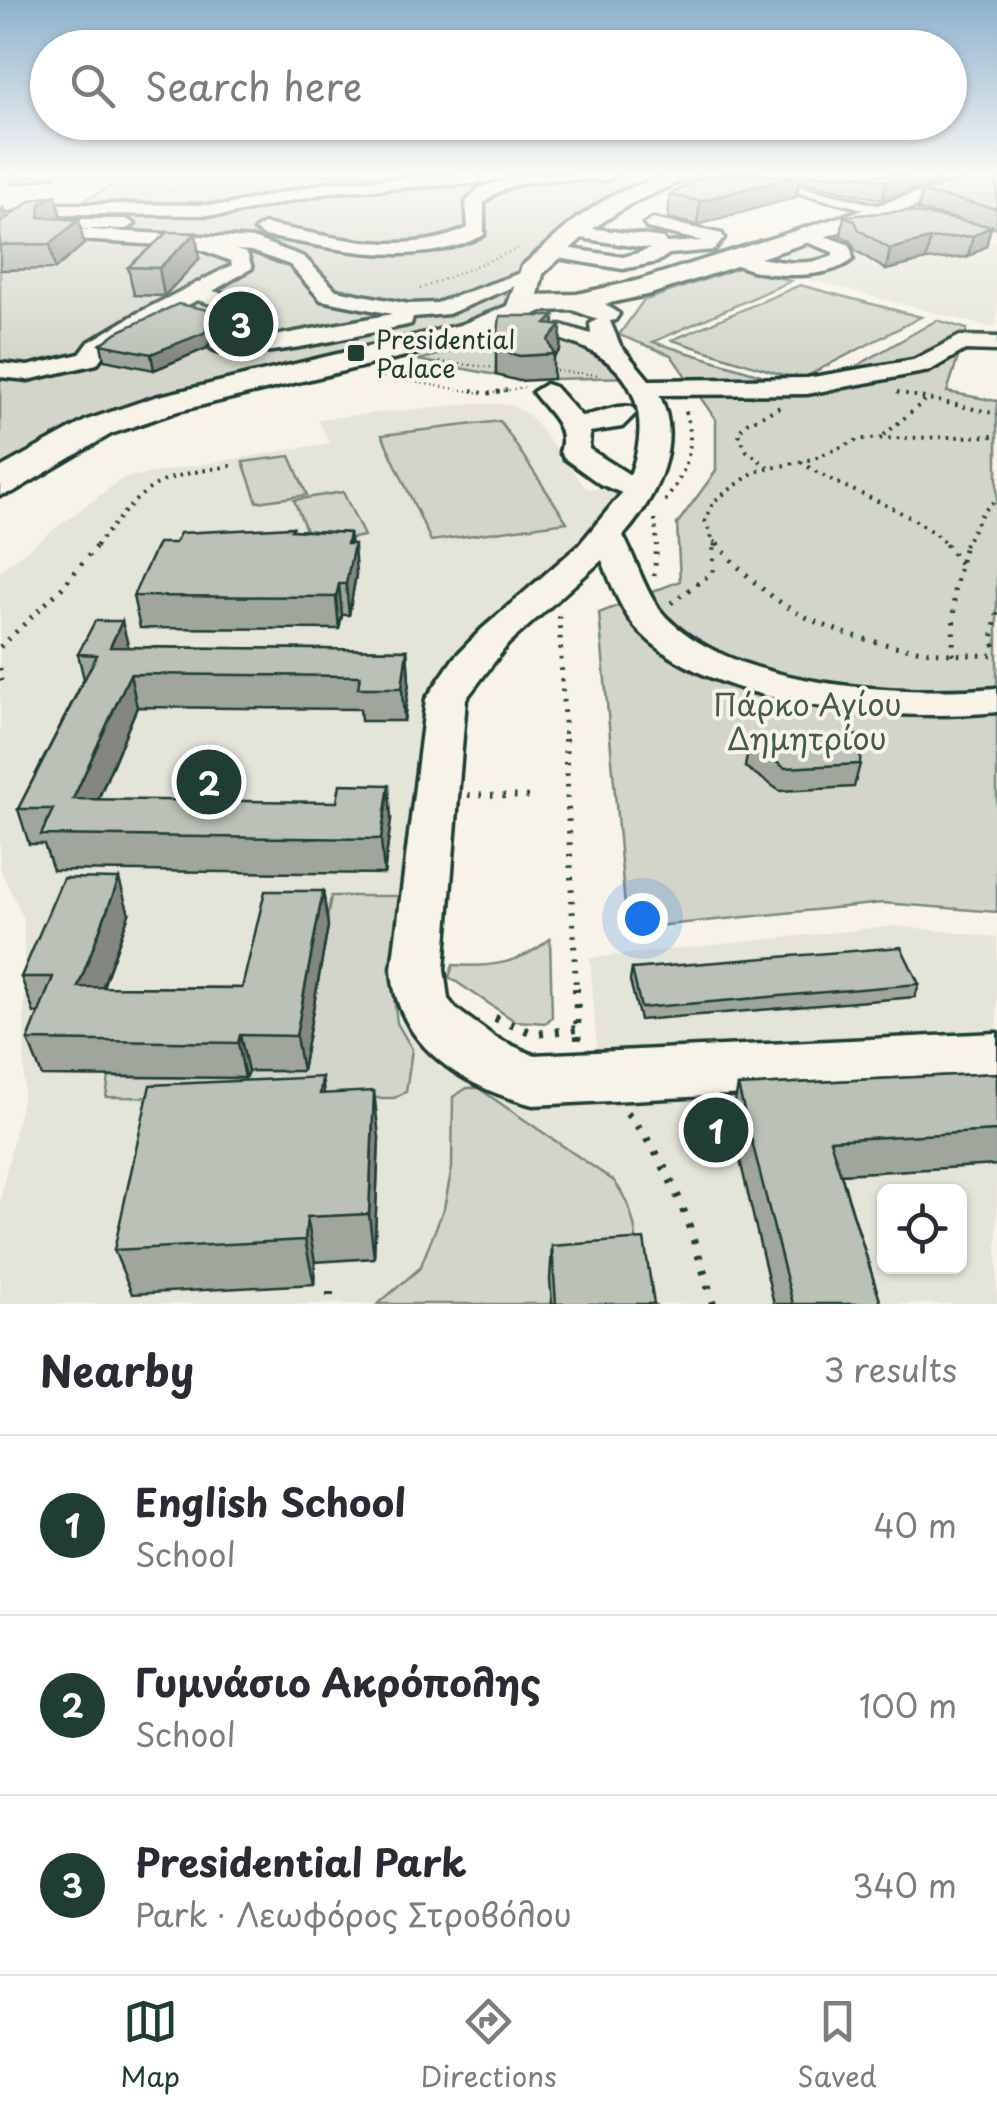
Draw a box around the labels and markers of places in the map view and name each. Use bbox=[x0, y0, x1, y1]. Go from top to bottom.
pin: 3 bbox=[208, 286, 274, 362]
place label: Presidential Palace bbox=[376, 320, 515, 387]
marker: Presidential Palace bbox=[345, 342, 367, 364]
pin: 2 bbox=[176, 744, 242, 820]
pin: 1 bbox=[684, 1092, 748, 1168]

